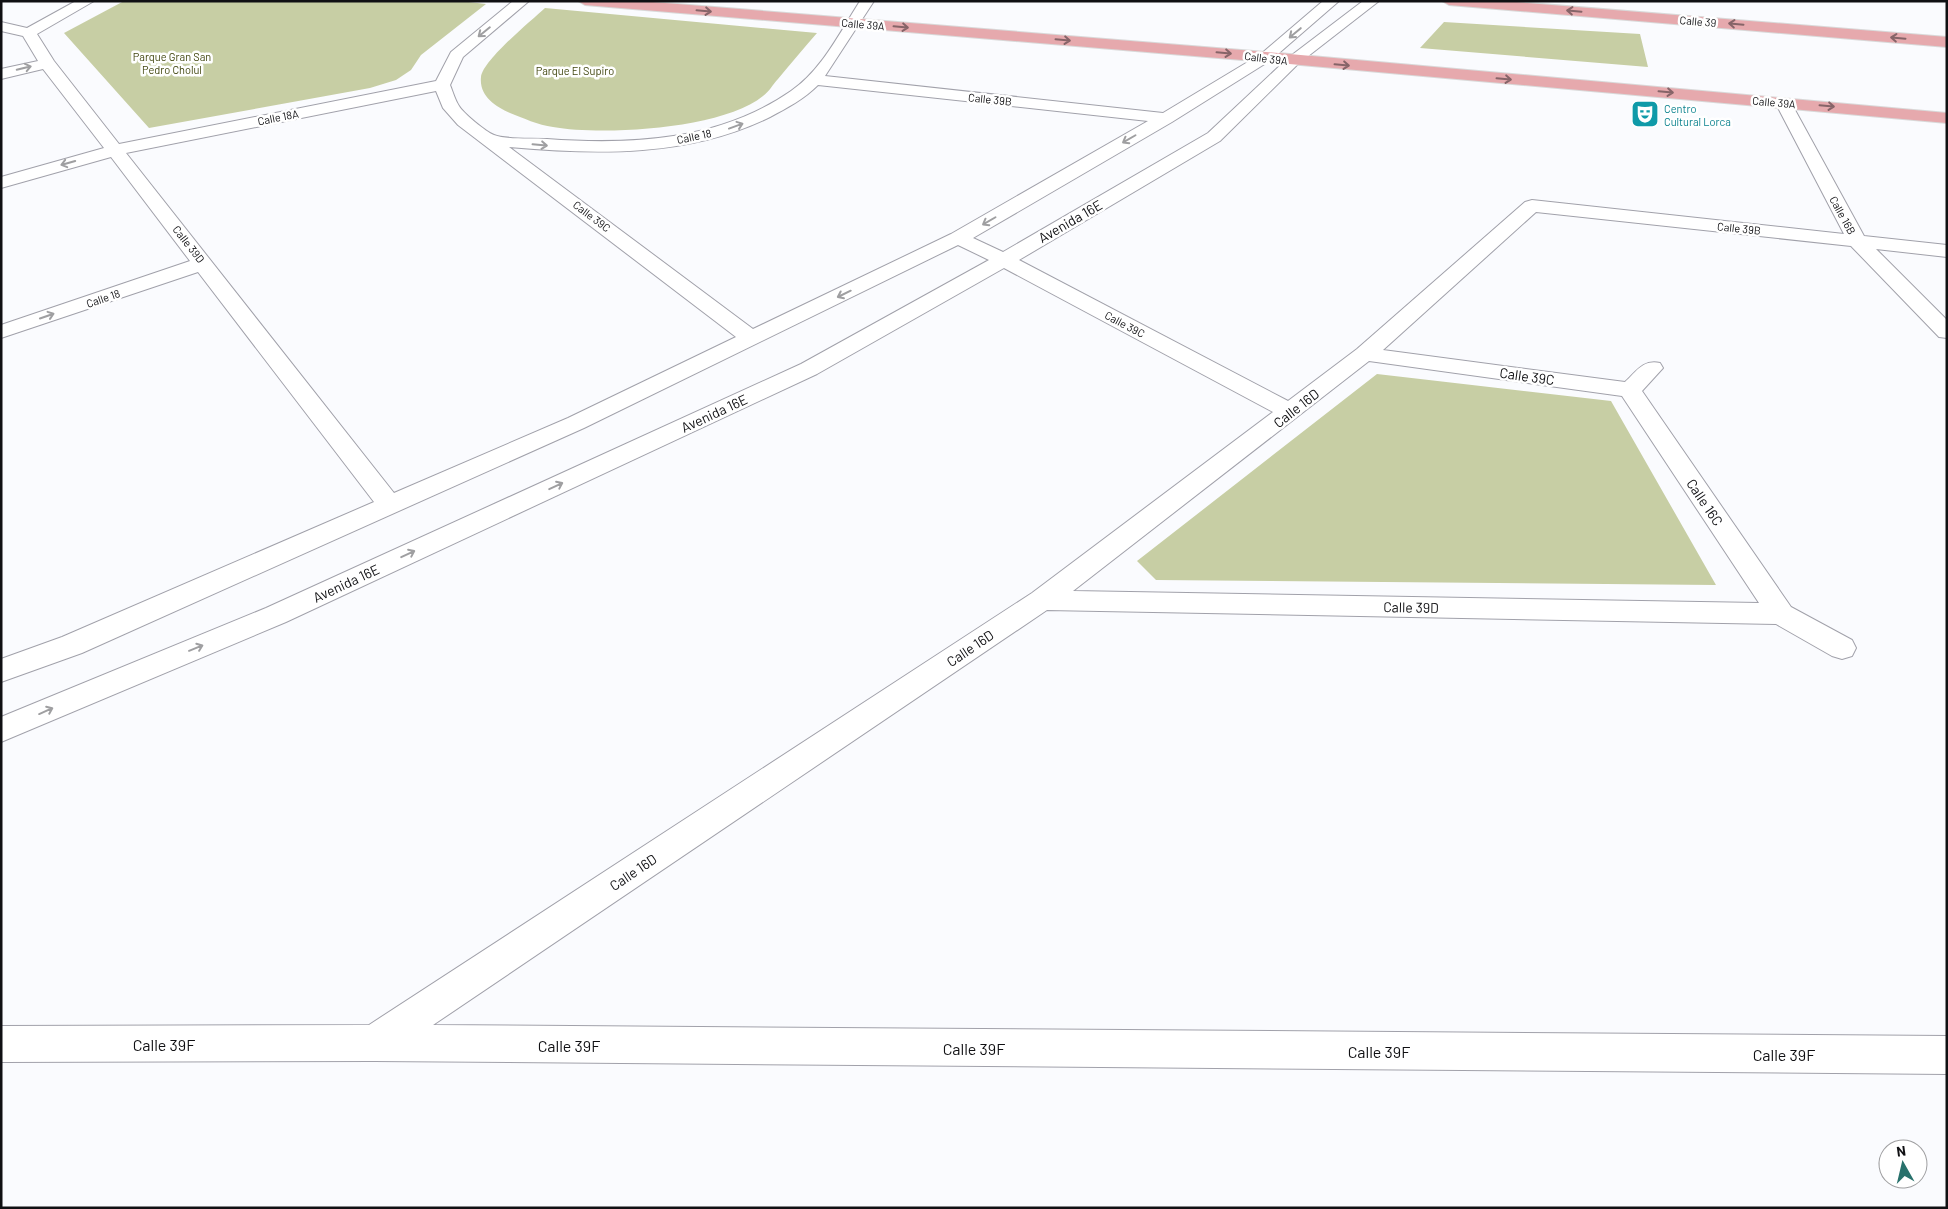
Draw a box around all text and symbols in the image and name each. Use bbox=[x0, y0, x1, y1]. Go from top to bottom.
one-way arrow bbox=[695, 6, 711, 16]
one-way arrow bbox=[1566, 7, 1582, 16]
street label: Calle 39 bbox=[1679, 13, 1717, 29]
street label: Calle 39A bbox=[841, 16, 886, 32]
one-way arrow bbox=[1728, 20, 1744, 29]
one-way arrow bbox=[892, 22, 908, 32]
one-way arrow bbox=[478, 27, 491, 38]
one-way arrow bbox=[1289, 27, 1302, 38]
one-way arrow bbox=[1890, 33, 1906, 42]
one-way arrow bbox=[1054, 36, 1070, 45]
one-way arrow bbox=[1216, 49, 1232, 58]
street label: Calle 39A bbox=[1244, 49, 1289, 67]
park label: Parque Gran San Pedro Cholul bbox=[133, 50, 211, 76]
one-way arrow bbox=[1333, 60, 1349, 70]
one-way arrow bbox=[16, 63, 32, 72]
park label: Parque El Supiro bbox=[536, 64, 614, 77]
one-way arrow bbox=[1495, 74, 1511, 84]
one-way arrow bbox=[1657, 88, 1673, 97]
street label: Calle 39B bbox=[968, 90, 1012, 108]
street label: Calle 39A bbox=[1752, 94, 1797, 110]
theatre icon: Centro Cultural Lorca bbox=[1630, 99, 1660, 129]
place label: Centro Cultural Lorca bbox=[1664, 102, 1731, 128]
one-way arrow bbox=[1819, 102, 1835, 111]
street label: Calle 18A bbox=[256, 107, 300, 127]
one-way arrow bbox=[727, 121, 743, 130]
street label: Calle 18 bbox=[676, 126, 713, 146]
one-way arrow bbox=[1123, 135, 1137, 145]
one-way arrow bbox=[532, 140, 548, 149]
one-way arrow bbox=[61, 159, 77, 169]
street label: Calle 16B bbox=[1827, 194, 1859, 236]
street label: Avenida 16E bbox=[1035, 196, 1105, 246]
street label: Calle 39C bbox=[571, 198, 613, 234]
one-way arrow bbox=[982, 216, 996, 226]
street label: Calle 39B bbox=[1717, 219, 1761, 237]
street label: Calle 39D bbox=[170, 223, 208, 265]
street label: Calle 18 bbox=[84, 286, 122, 310]
one-way arrow bbox=[837, 290, 852, 299]
street label: Calle 39C bbox=[1103, 308, 1147, 340]
one-way arrow bbox=[39, 311, 55, 321]
street label: Calle 39C bbox=[1498, 364, 1556, 388]
street label: Calle 16D bbox=[1270, 385, 1322, 431]
street label: Avenida 16E bbox=[678, 390, 750, 436]
street label: Calle 16C bbox=[1683, 475, 1727, 529]
one-way arrow bbox=[548, 480, 563, 490]
one-way arrow bbox=[400, 549, 415, 558]
street label: Avenida 16E bbox=[310, 560, 382, 606]
street label: Calle 39D bbox=[1383, 598, 1439, 616]
street label: Calle 16D bbox=[943, 626, 997, 670]
one-way arrow bbox=[188, 643, 203, 653]
one-way arrow bbox=[38, 705, 53, 715]
street label: Calle 16D bbox=[606, 850, 660, 894]
street label: Calle 39F bbox=[133, 1035, 195, 1054]
street label: Calle 39F bbox=[538, 1036, 600, 1055]
street label: Calle 39F bbox=[943, 1039, 1005, 1058]
street label: Calle 39F bbox=[1348, 1042, 1410, 1061]
street label: Calle 39F bbox=[1753, 1045, 1815, 1064]
north arrow bbox=[1878, 1139, 1928, 1189]
text: N bbox=[1895, 1142, 1907, 1160]

